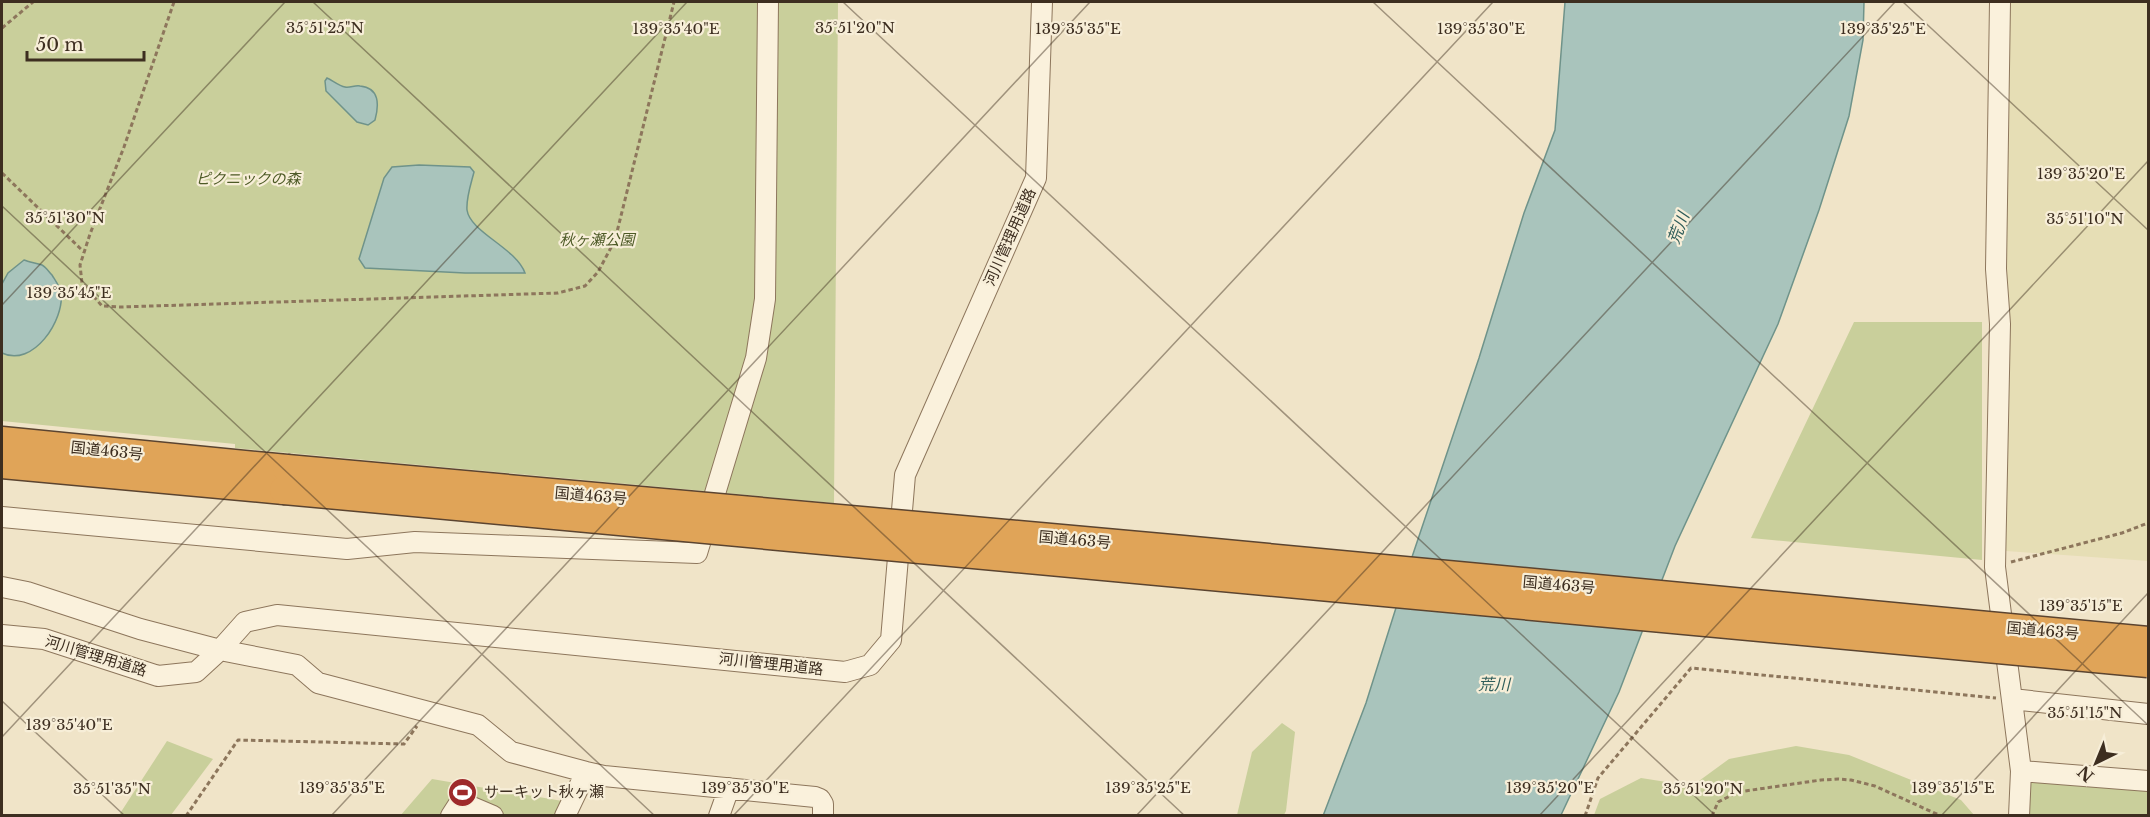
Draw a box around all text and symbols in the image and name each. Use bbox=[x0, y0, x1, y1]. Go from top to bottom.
text: 35°51'25"N bbox=[286, 18, 364, 37]
text: 35°51'20"N bbox=[815, 18, 895, 37]
text: 139°35'40"E bbox=[632, 19, 720, 38]
text: 139°35'35"E bbox=[1035, 19, 1121, 38]
text: 139°35'30"E bbox=[1437, 19, 1525, 38]
text: 139°35'25"E bbox=[1840, 19, 1926, 38]
scale bar bbox=[27, 24, 144, 62]
text: 50 m bbox=[36, 34, 84, 56]
text: 139°35'20"E bbox=[2037, 164, 2125, 183]
park label: ピクニックの森 bbox=[195, 169, 302, 188]
street label: 河川管理用道路 bbox=[980, 185, 1040, 289]
text: 35°51'30"N bbox=[25, 208, 105, 227]
water label: 荒川 bbox=[1663, 208, 1694, 246]
text: 35°51'10"N bbox=[2046, 209, 2124, 228]
park label: 秋ヶ瀬公園 bbox=[559, 230, 636, 249]
text: 139°35'45"E bbox=[27, 283, 112, 302]
street label: 国道463号 bbox=[70, 437, 144, 464]
street label: 国道463号 bbox=[554, 483, 628, 508]
street label: 国道463号 bbox=[1038, 527, 1112, 552]
street label: 国道463号 bbox=[1522, 572, 1596, 597]
text: 139°35'15"E bbox=[2039, 596, 2123, 615]
street label: 国道463号 bbox=[2006, 618, 2080, 643]
street label: 河川管理用道路 bbox=[43, 631, 149, 680]
street label: 河川管理用道路 bbox=[718, 649, 824, 678]
water label: 荒川 bbox=[1478, 674, 1512, 694]
text: 35°51'15"N bbox=[2047, 703, 2123, 722]
text: 139°35'40"E bbox=[25, 715, 113, 734]
north arrow bbox=[2066, 733, 2126, 793]
text: N bbox=[2073, 762, 2098, 786]
sports icon: サーキット秋ヶ瀬 bbox=[447, 776, 479, 808]
text: 139°35'35"E bbox=[299, 778, 385, 797]
text: 139°35'30"E bbox=[701, 778, 789, 797]
text: 139°35'25"E bbox=[1105, 778, 1191, 797]
text: 139°35'20"E bbox=[1506, 778, 1594, 797]
text: 139°35'15"E bbox=[1911, 778, 1995, 797]
text: 35°51'35"N bbox=[73, 779, 151, 798]
text: 35°51'20"N bbox=[1663, 779, 1743, 798]
place label: サーキット秋ヶ瀬 bbox=[484, 782, 604, 801]

